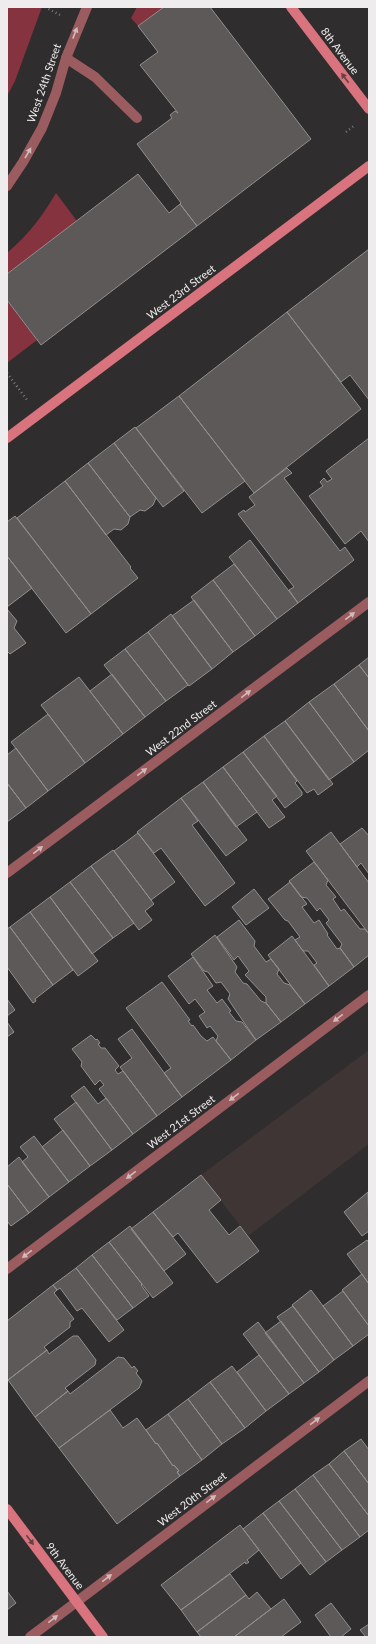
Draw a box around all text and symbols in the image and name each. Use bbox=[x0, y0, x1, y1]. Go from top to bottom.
street label: 8th Avenue bbox=[319, 25, 362, 77]
one-way arrow bbox=[73, 26, 79, 38]
street label: West 24th Street bbox=[24, 42, 63, 124]
one-way arrow bbox=[342, 73, 350, 83]
one-way arrow bbox=[25, 147, 32, 159]
street label: West 23rd Street bbox=[144, 262, 218, 322]
one-way arrow bbox=[345, 612, 356, 620]
one-way arrow bbox=[241, 690, 252, 698]
street label: West 22nd Street bbox=[143, 697, 219, 758]
one-way arrow bbox=[137, 768, 148, 776]
one-way arrow bbox=[33, 845, 44, 854]
one-way arrow bbox=[332, 1014, 343, 1023]
street label: West 21st Street bbox=[144, 1092, 217, 1151]
one-way arrow bbox=[229, 1093, 240, 1101]
one-way arrow bbox=[125, 1171, 136, 1179]
one-way arrow bbox=[21, 1249, 32, 1258]
one-way arrow bbox=[309, 1417, 320, 1425]
street label: West 20th Street bbox=[155, 1468, 229, 1529]
one-way arrow bbox=[206, 1496, 216, 1504]
one-way arrow bbox=[26, 1534, 35, 1545]
street label: 9th Avenue bbox=[44, 1540, 87, 1592]
one-way arrow bbox=[102, 1573, 113, 1582]
one-way arrow bbox=[47, 1615, 58, 1623]

